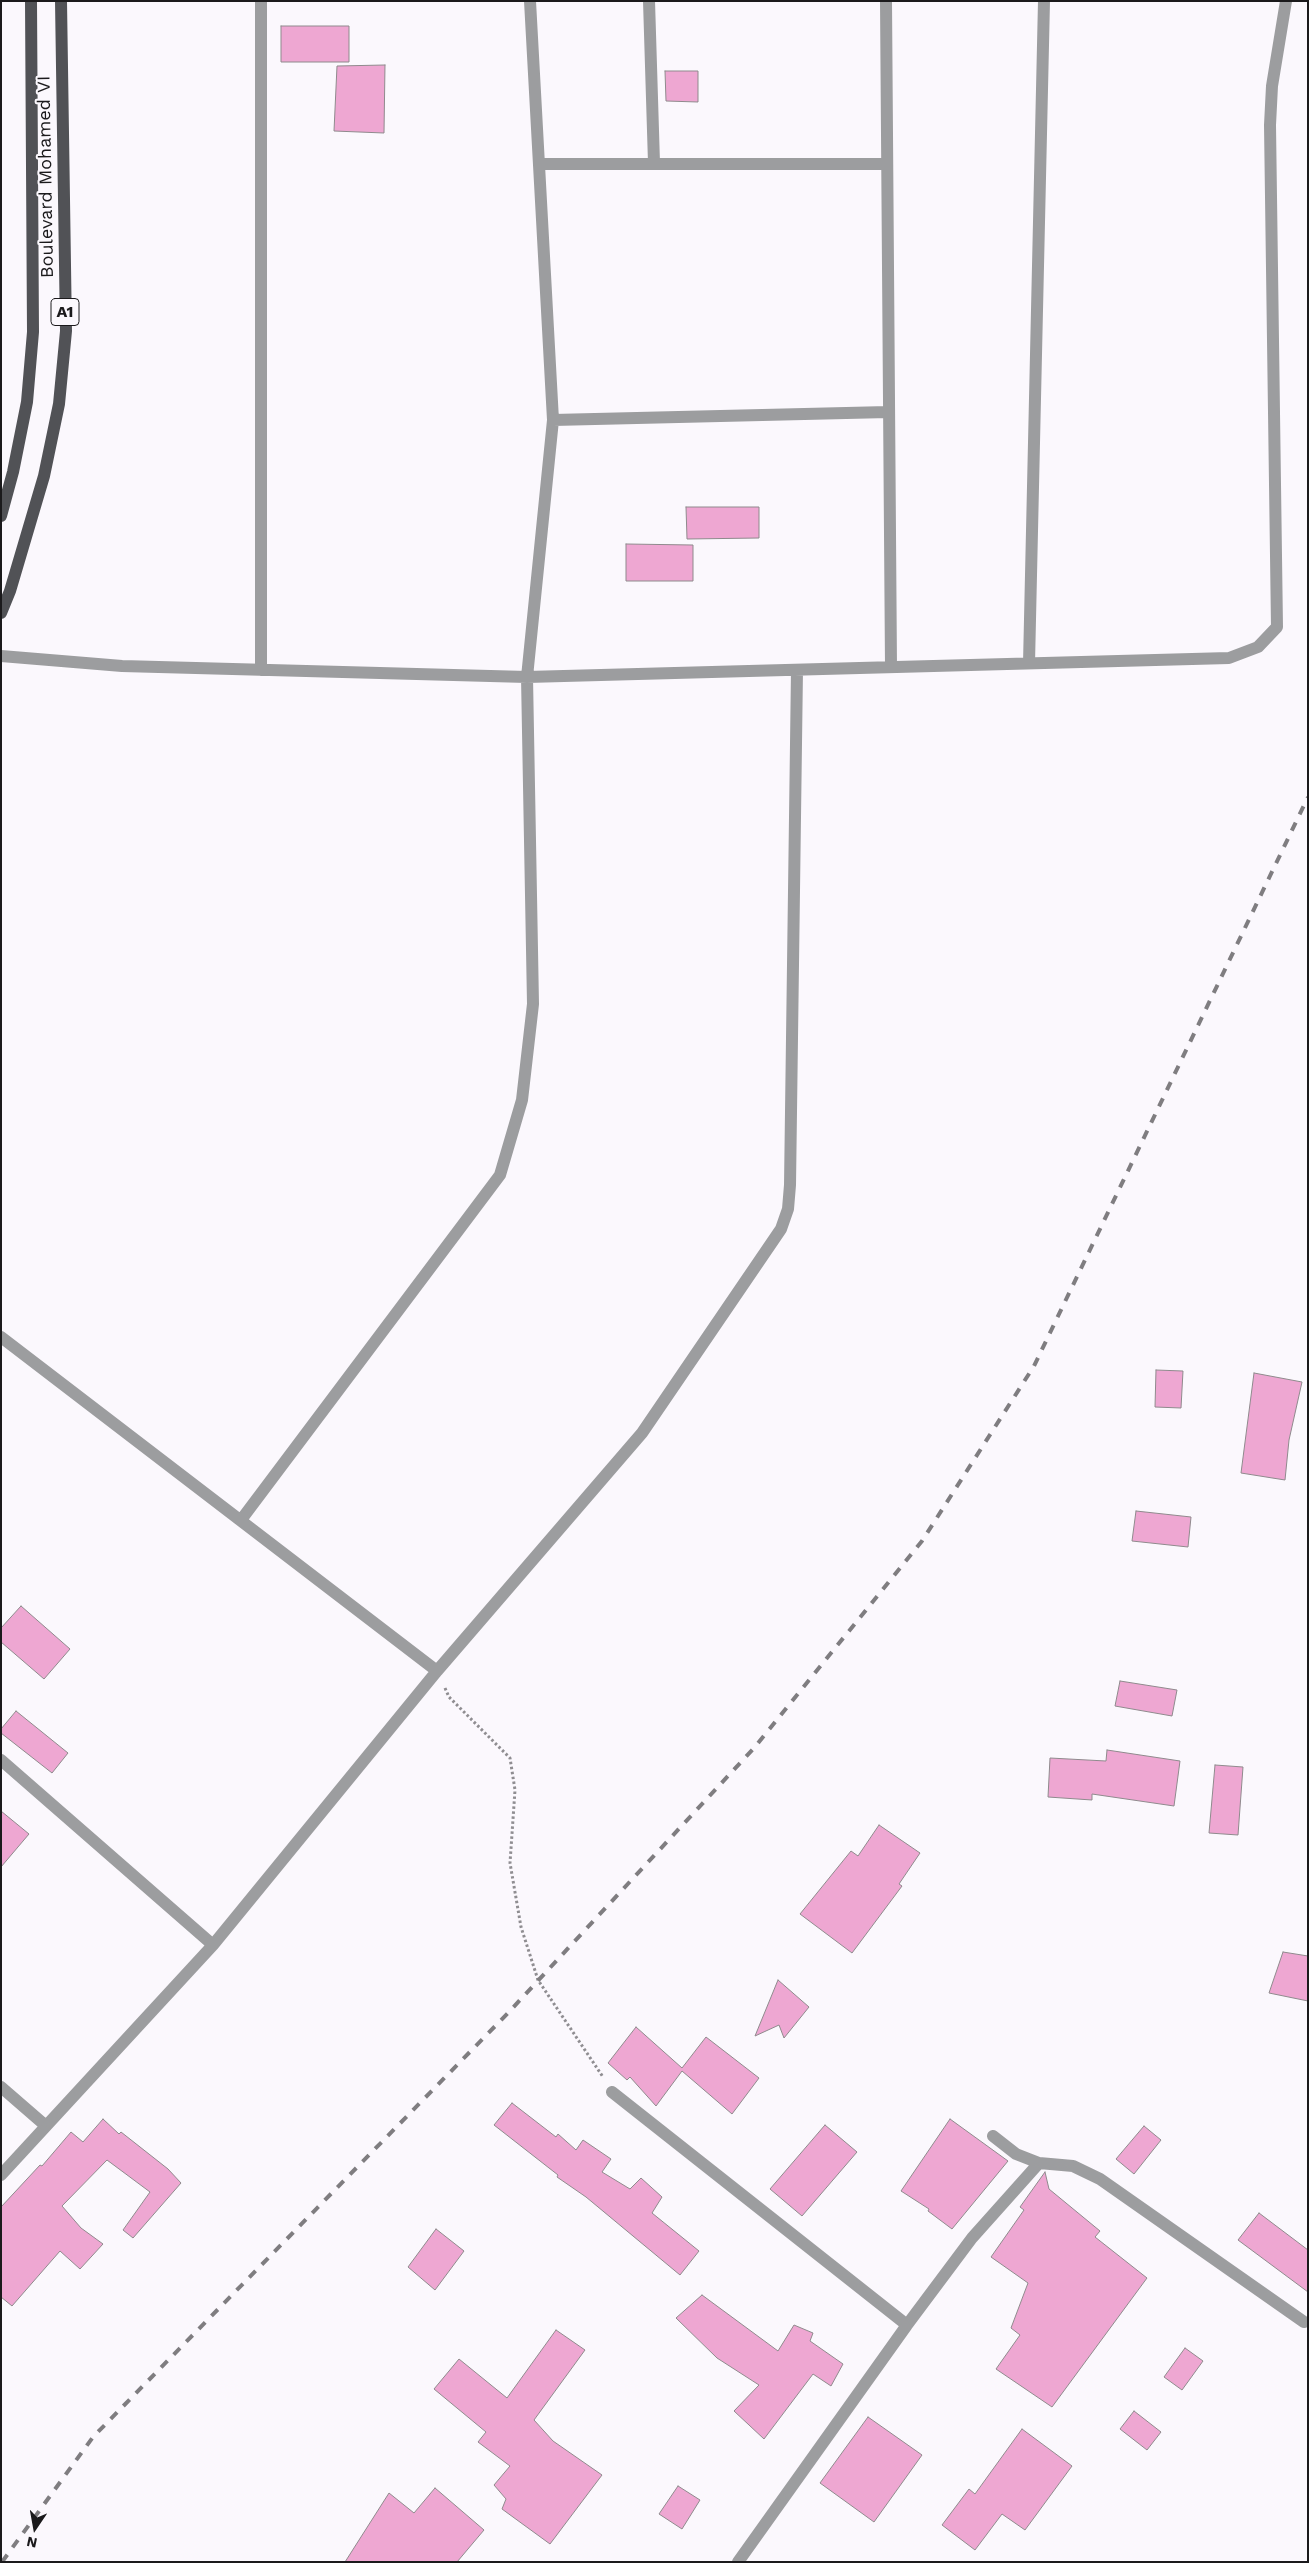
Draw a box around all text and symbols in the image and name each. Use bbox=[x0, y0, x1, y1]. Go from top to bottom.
street label: Boulevard Mohamed VI bbox=[33, 76, 59, 278]
road number: A1 bbox=[51, 298, 79, 326]
north arrow bbox=[10, 2503, 60, 2553]
text: N bbox=[25, 2534, 39, 2552]

